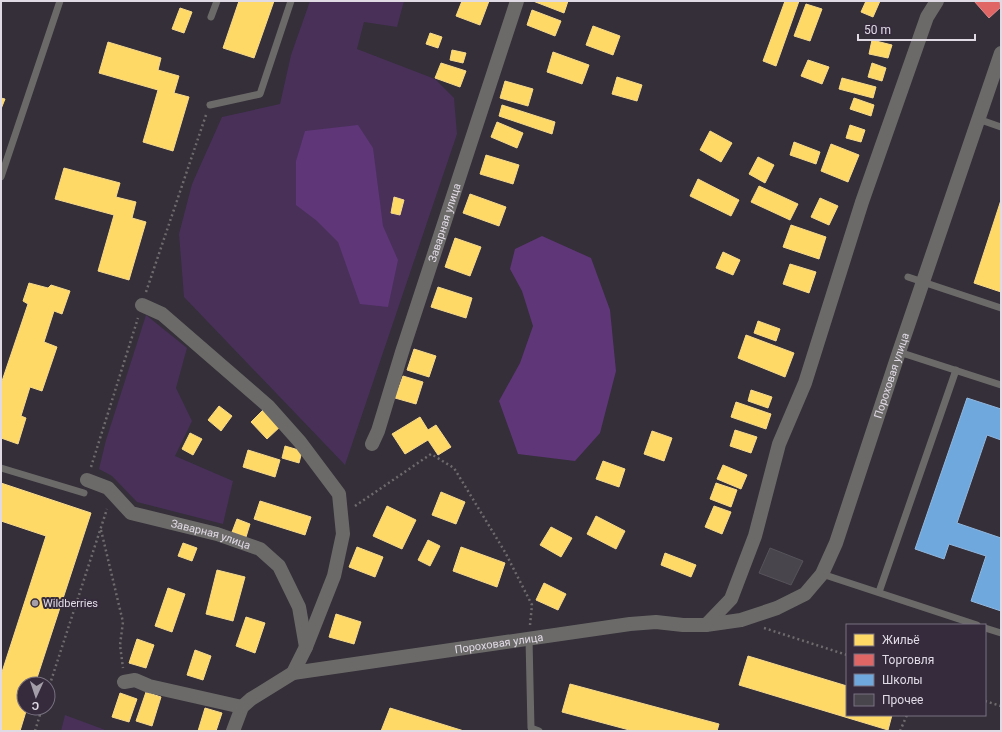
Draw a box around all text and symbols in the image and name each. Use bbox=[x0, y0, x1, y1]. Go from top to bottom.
scale bar bbox=[858, 16, 975, 42]
text: 50 m bbox=[864, 23, 891, 37]
street label: Заварная улица bbox=[426, 182, 464, 264]
street label: Пороховая улица bbox=[872, 331, 912, 420]
street label: Заварная улица bbox=[170, 517, 252, 552]
place label: Wildberries bbox=[43, 597, 98, 610]
marker: Wildberries bbox=[30, 598, 40, 608]
legend bbox=[846, 624, 986, 716]
street label: Пороховая улица bbox=[454, 631, 544, 656]
text: Жильё bbox=[882, 633, 920, 647]
text: Торговля bbox=[882, 653, 934, 667]
text: Школы bbox=[882, 673, 923, 687]
north arrow bbox=[16, 676, 56, 716]
text: Прочее bbox=[882, 693, 923, 707]
text: С bbox=[32, 699, 39, 712]

